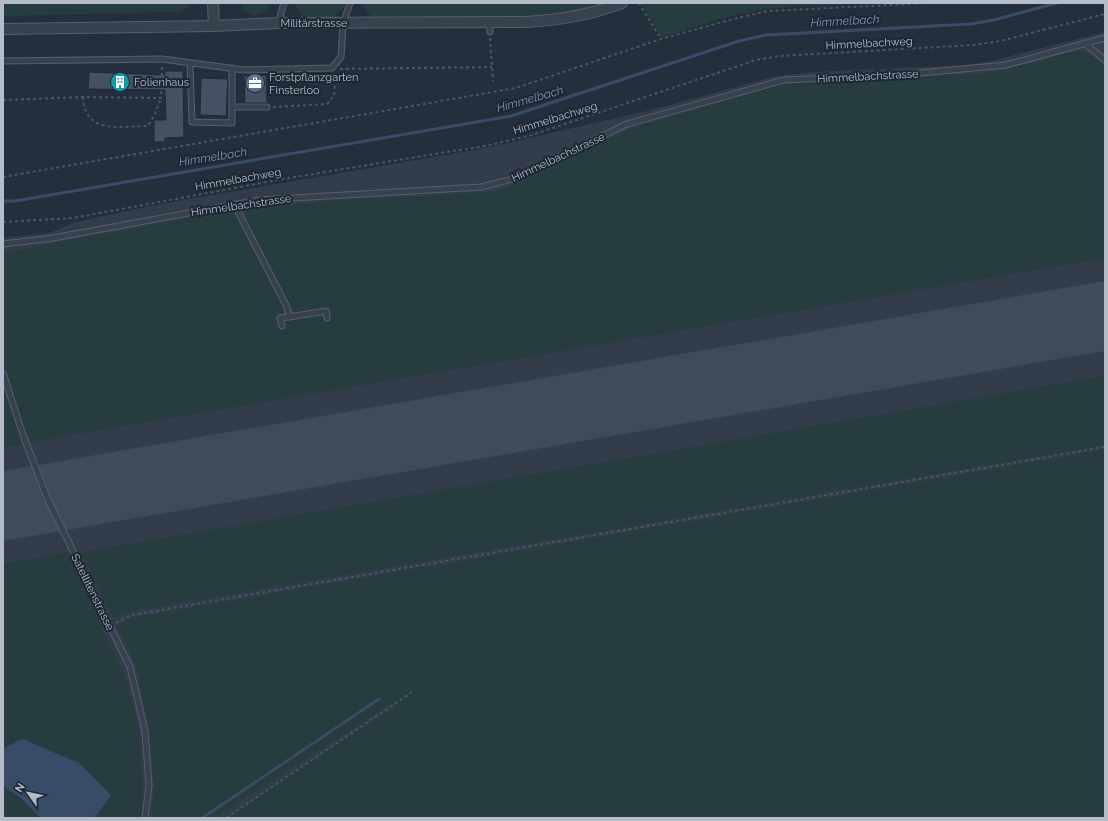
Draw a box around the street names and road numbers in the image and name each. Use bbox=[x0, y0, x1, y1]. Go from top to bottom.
street label: Militärstrasse bbox=[281, 17, 348, 30]
street label: Himmelbachweg bbox=[825, 35, 913, 52]
street label: Himmelbachstrasse bbox=[817, 67, 919, 86]
street label: Himmelbachweg bbox=[512, 100, 599, 137]
street label: Himmelbachstrasse bbox=[510, 130, 607, 185]
street label: Himmelbachweg bbox=[194, 166, 282, 193]
street label: Himmelbachstrasse bbox=[190, 192, 293, 219]
street label: Satellitenstrasse bbox=[68, 552, 117, 633]

